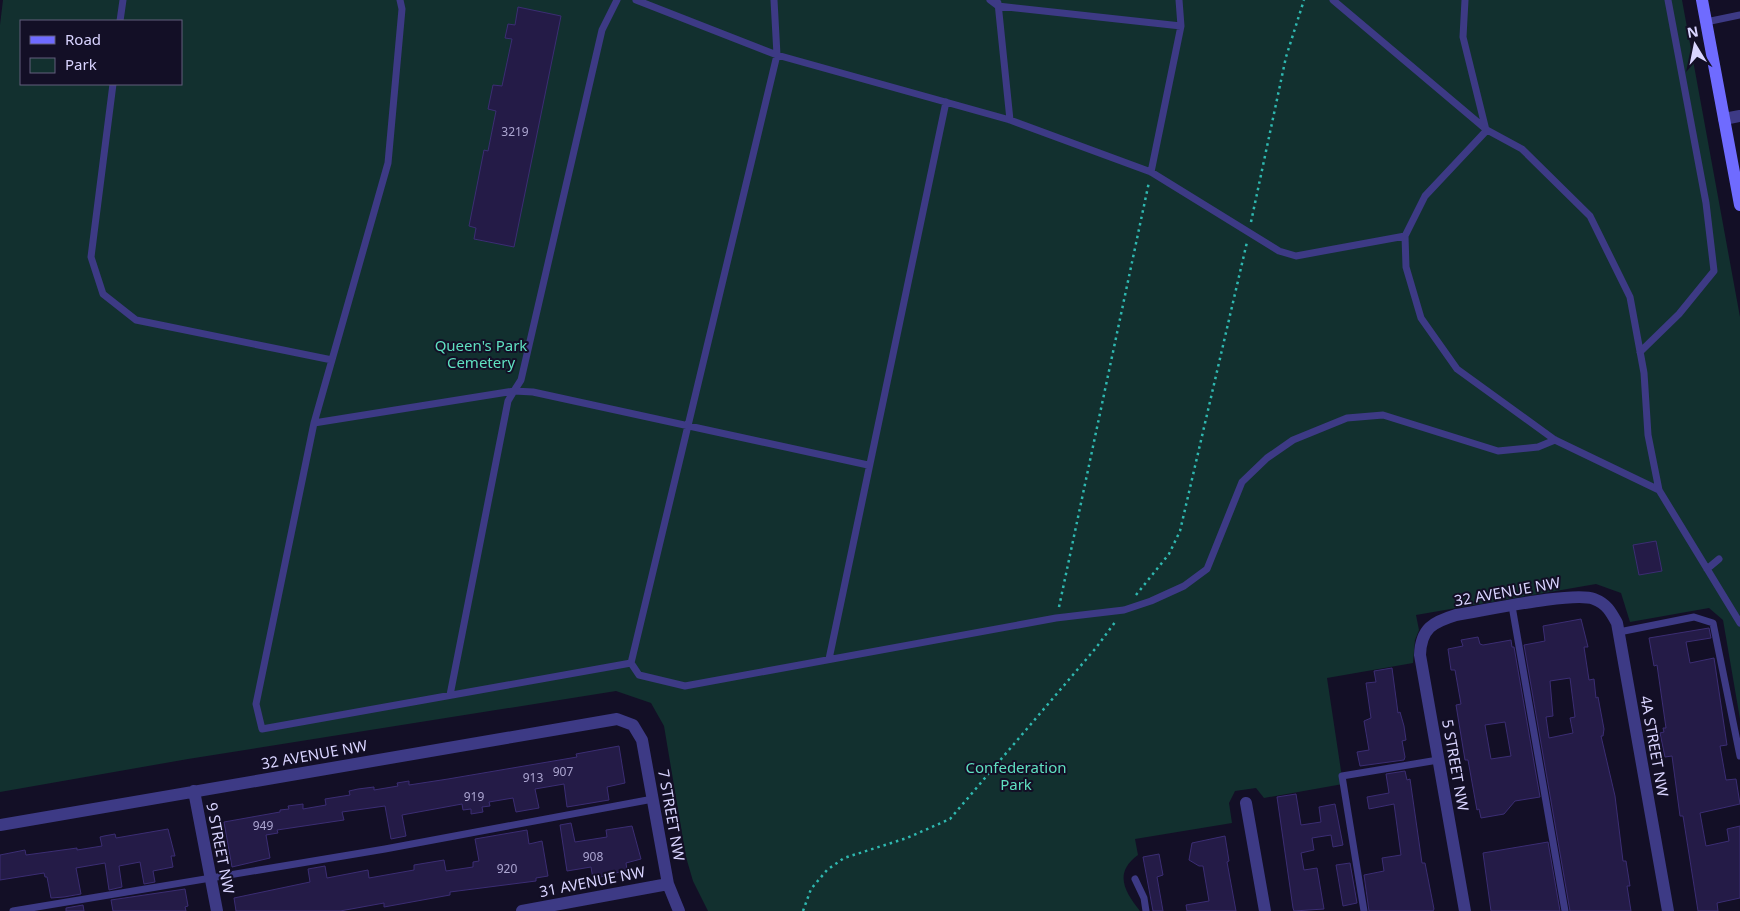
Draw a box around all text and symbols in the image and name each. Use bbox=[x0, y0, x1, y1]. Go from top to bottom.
legend bbox=[20, 20, 182, 85]
north arrow bbox=[1670, 20, 1720, 70]
text: N bbox=[1685, 21, 1700, 42]
text: Road bbox=[65, 29, 101, 49]
text: Park bbox=[65, 54, 97, 74]
house number: 3219 bbox=[501, 123, 529, 140]
park label: Queen's Park Cemetery bbox=[435, 335, 527, 372]
street label: 32 AVENUE NW bbox=[1452, 572, 1562, 610]
street label: 4A STREET NW bbox=[1636, 694, 1674, 798]
street label: 5 STREET NW bbox=[1438, 718, 1474, 812]
street label: 32 AVENUE NW bbox=[259, 735, 369, 773]
park label: Confederation Park bbox=[965, 757, 1067, 794]
house number: 907 bbox=[553, 763, 573, 780]
street label: 7 STREET NW bbox=[654, 768, 690, 862]
house number: 913 bbox=[523, 769, 543, 786]
house number: 919 bbox=[464, 788, 484, 805]
street label: 9 STREET NW bbox=[202, 801, 240, 895]
house number: 949 bbox=[253, 817, 273, 834]
house number: 908 bbox=[583, 848, 603, 865]
house number: 920 bbox=[497, 860, 517, 877]
street label: 31 AVENUE NW bbox=[537, 861, 647, 901]

